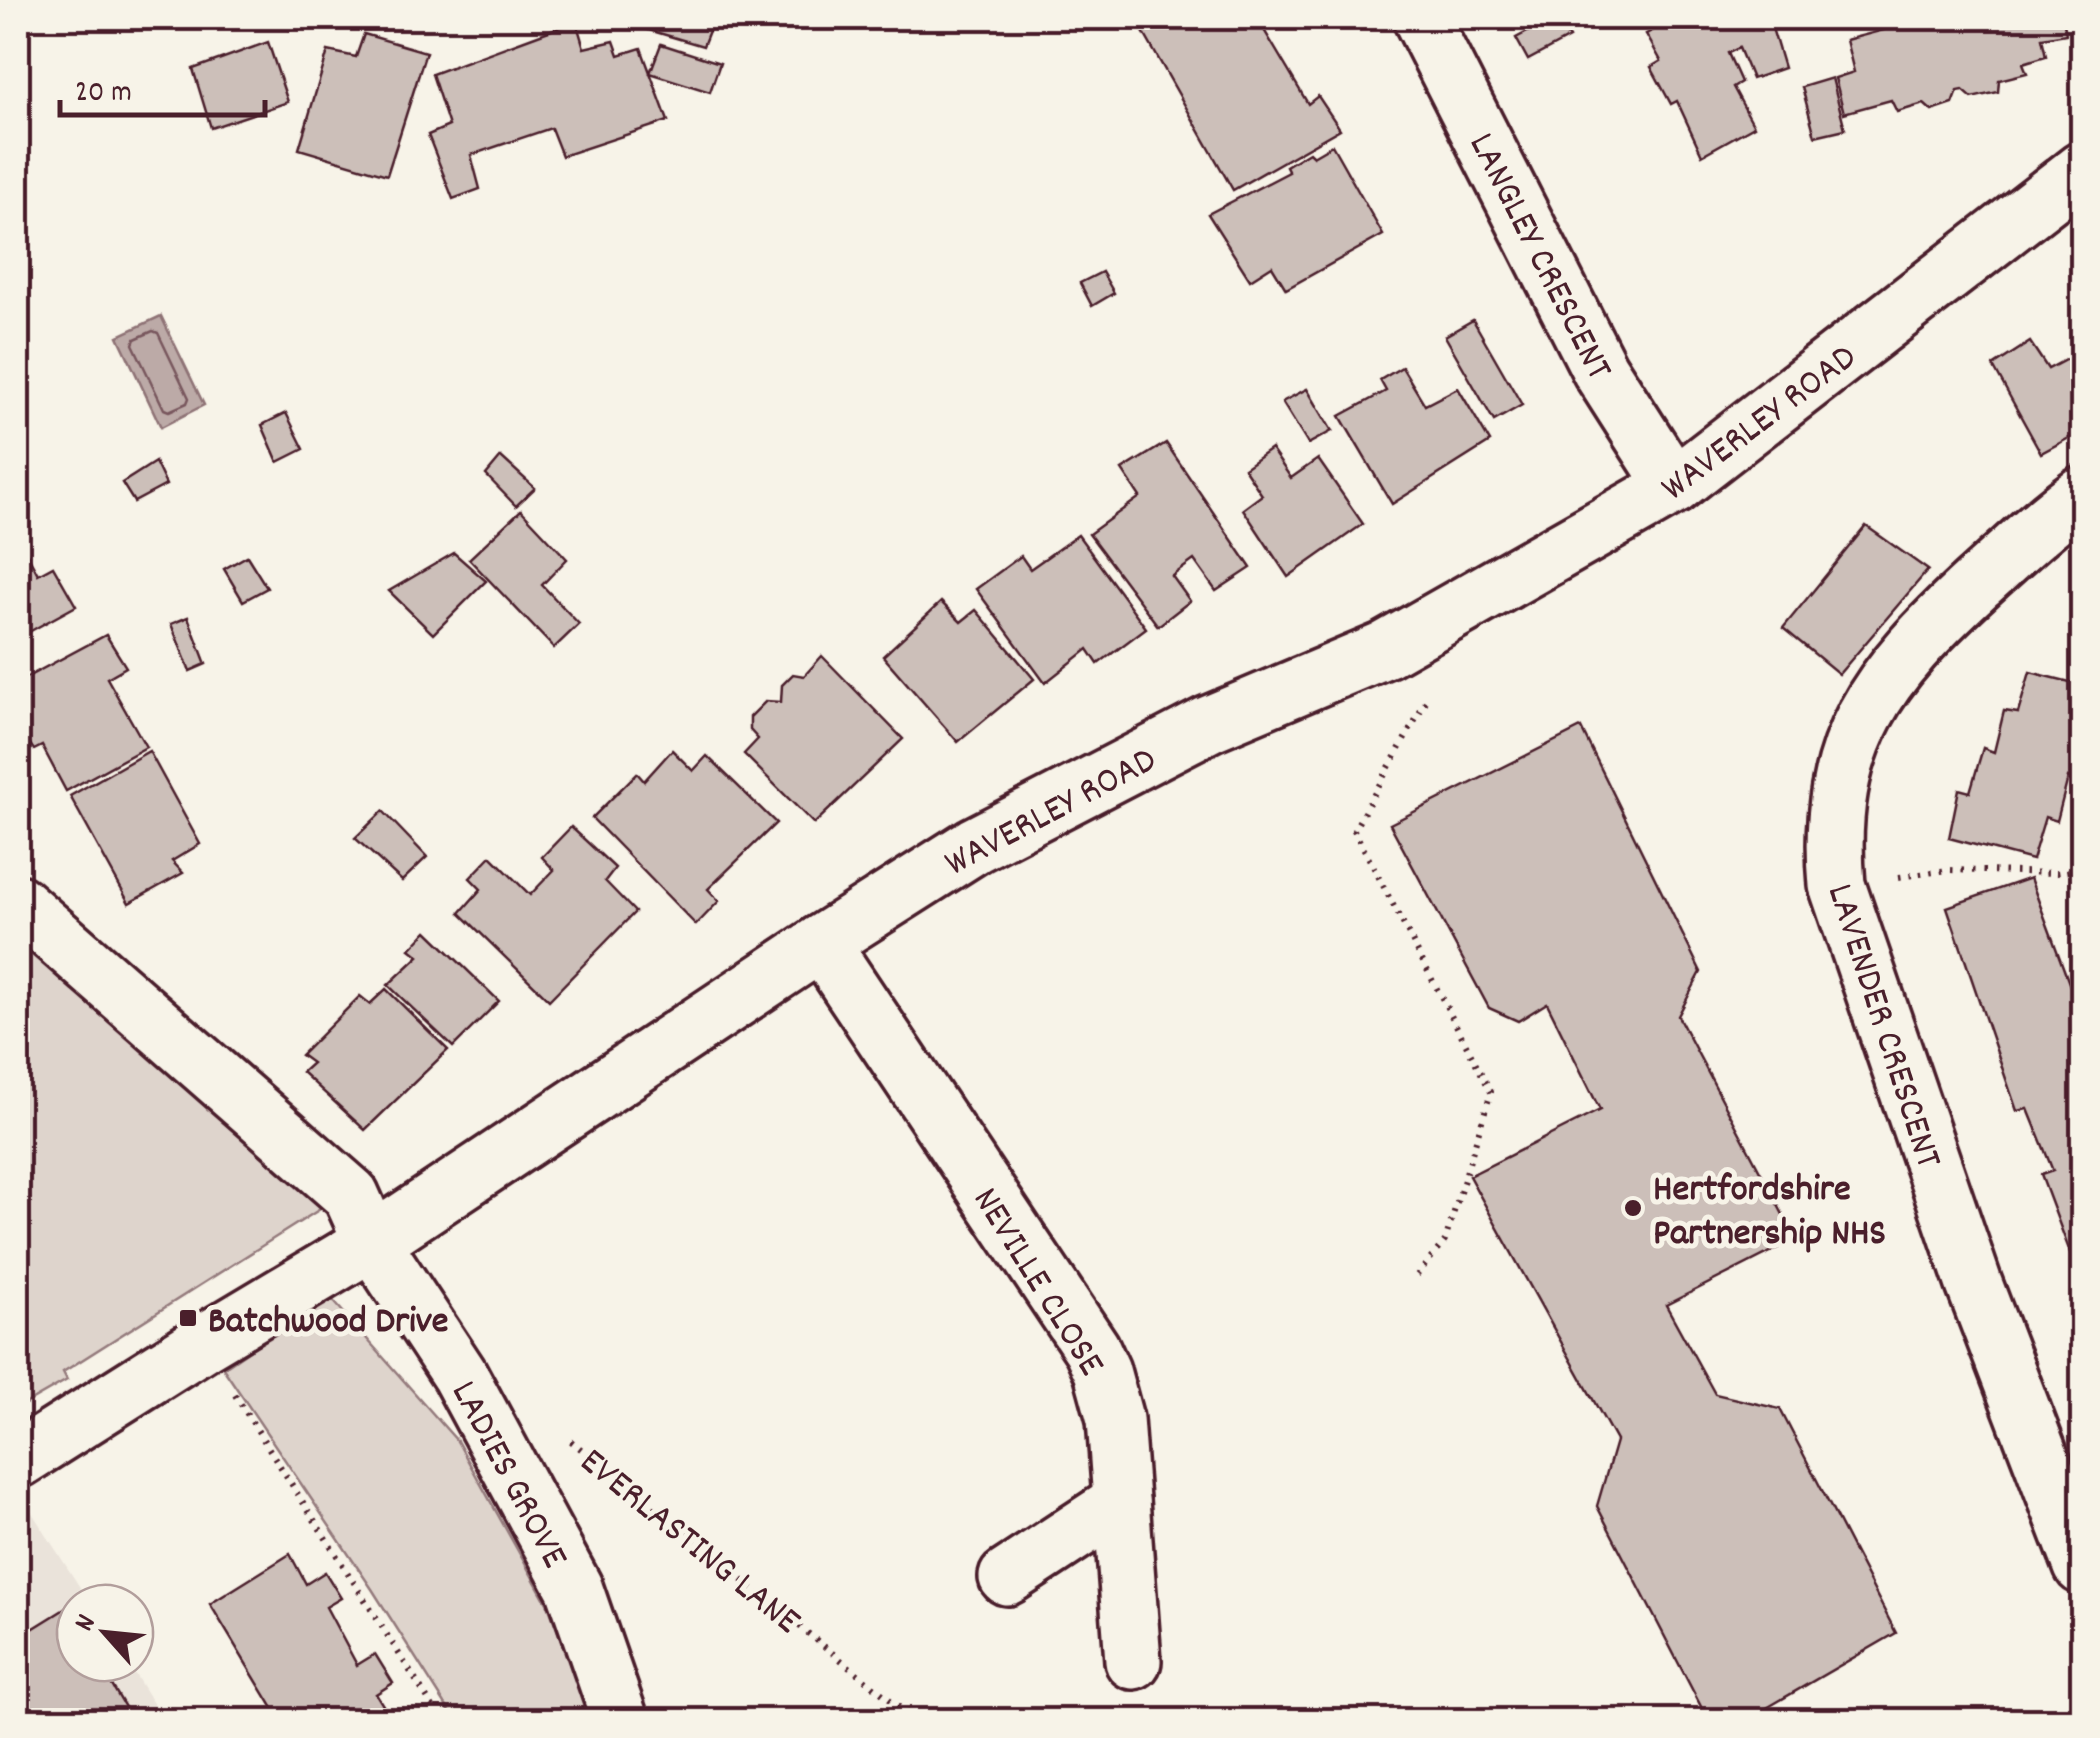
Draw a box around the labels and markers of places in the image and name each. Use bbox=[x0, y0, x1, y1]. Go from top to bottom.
place label: Hertfordshire Partnership NHS bbox=[1653, 1164, 1886, 1263]
marker: Hertfordshire Partnership NHS bbox=[1622, 1197, 1644, 1219]
place label: Batchwood Drive bbox=[208, 1296, 449, 1351]
marker: Batchwood Drive bbox=[177, 1307, 199, 1329]

